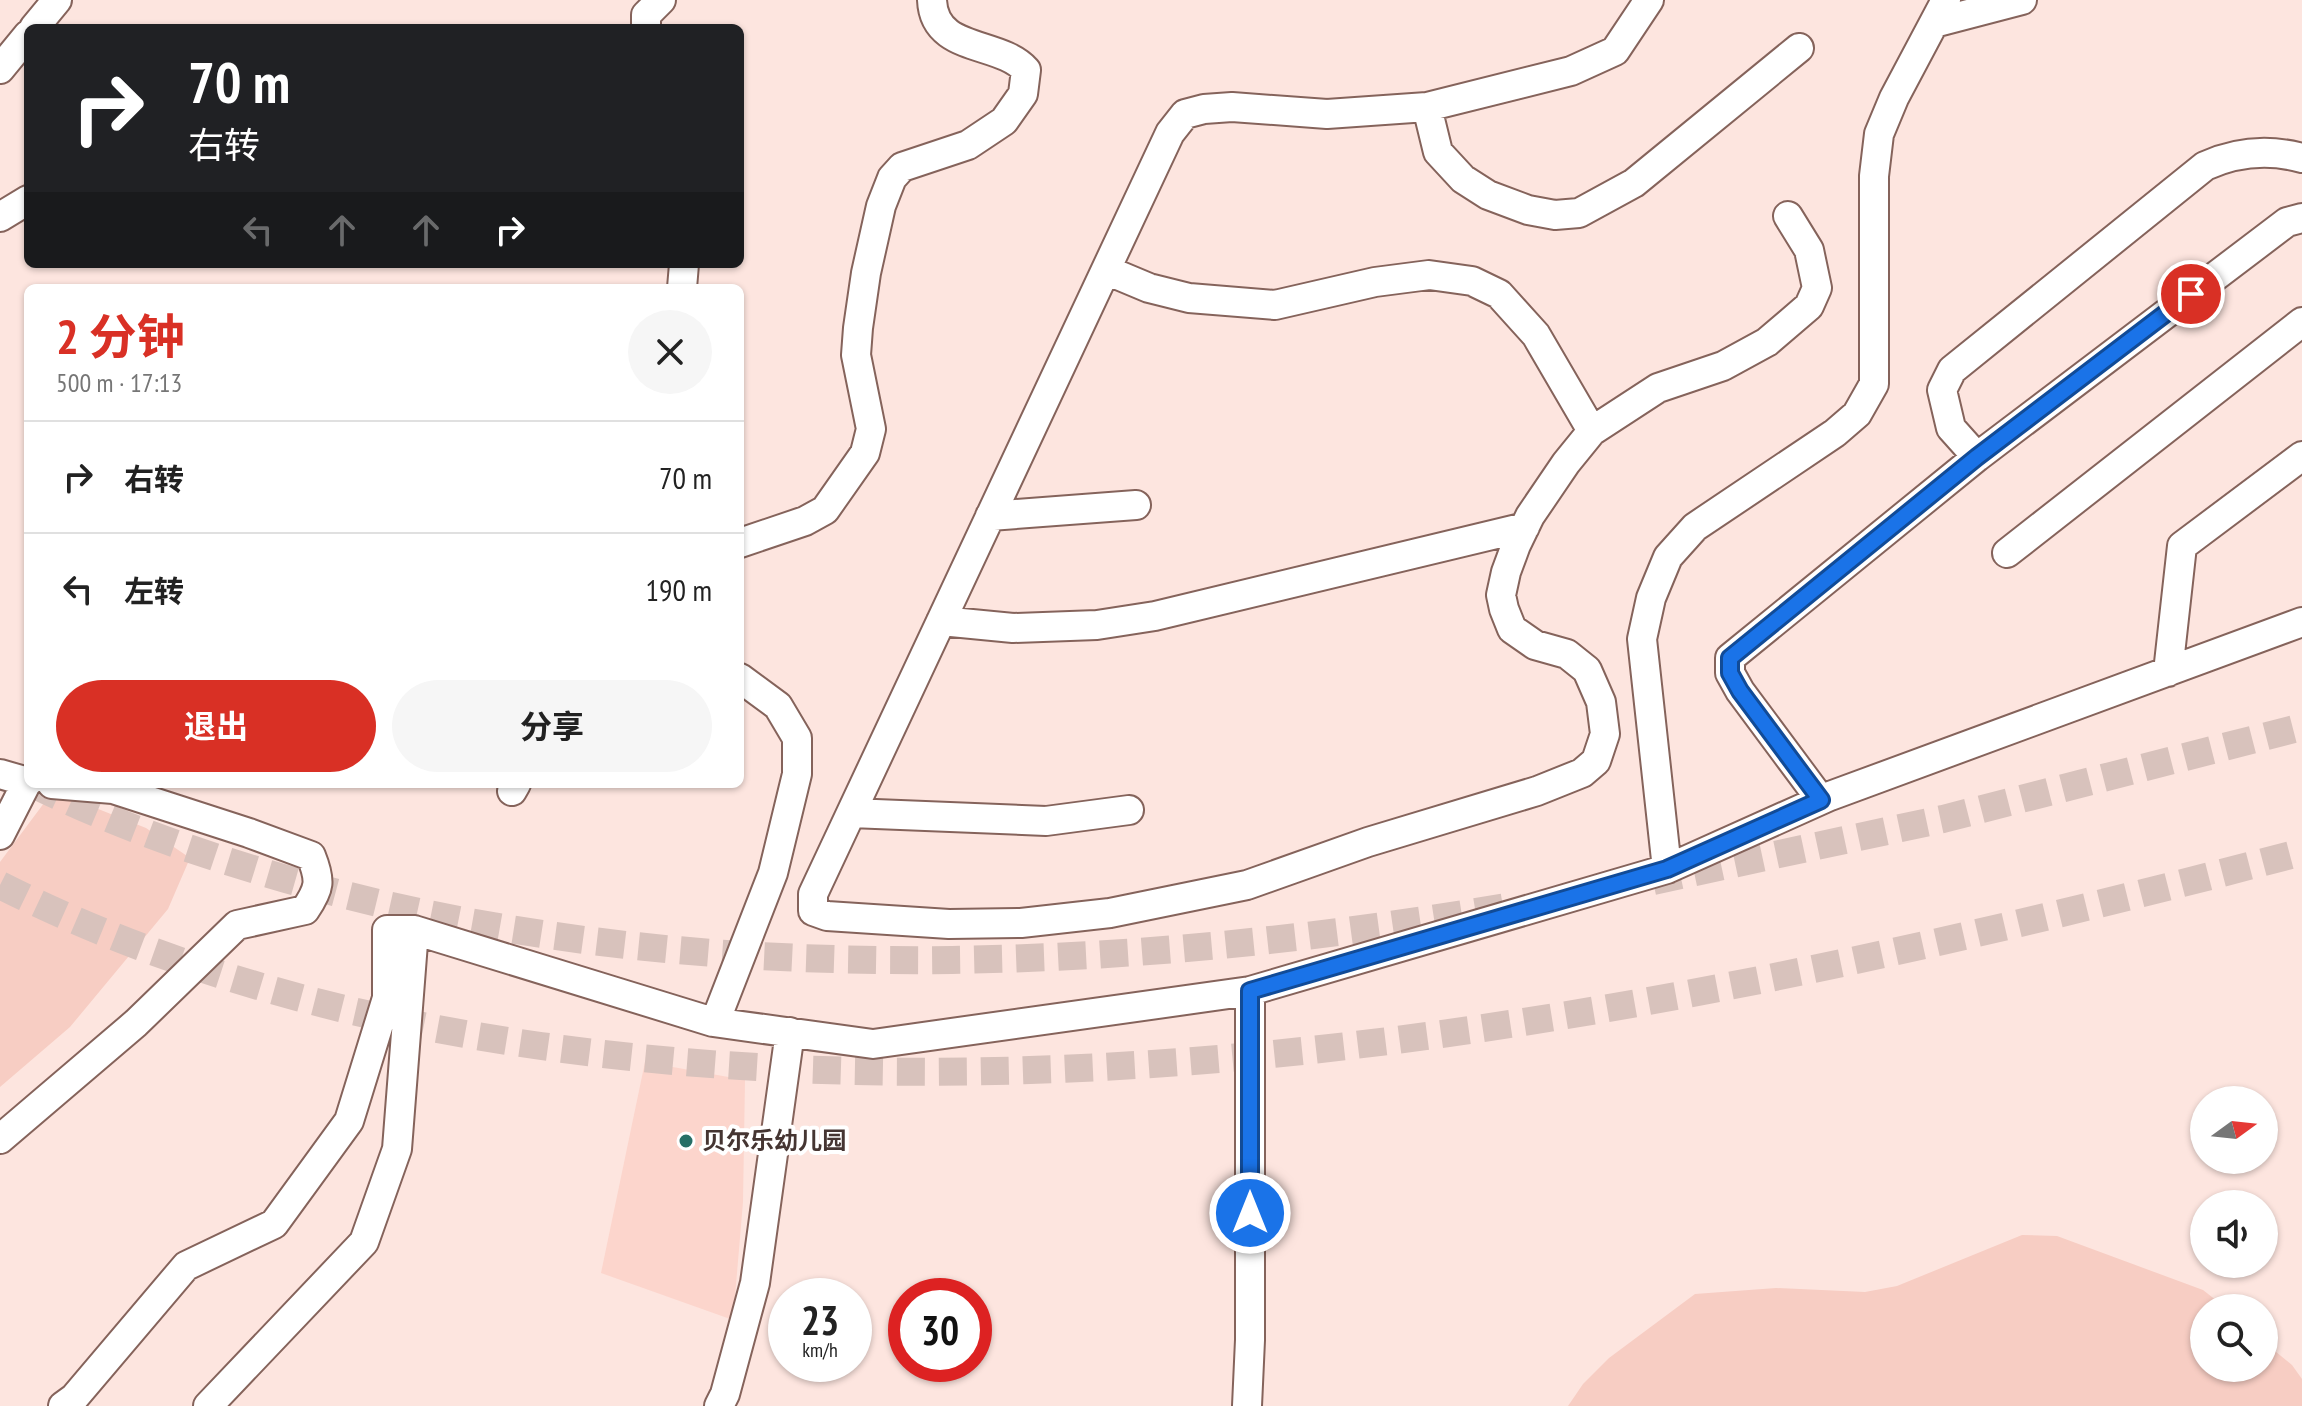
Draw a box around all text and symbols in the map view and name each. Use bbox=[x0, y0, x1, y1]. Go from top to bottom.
text: 70 m bbox=[188, 46, 290, 118]
icon: right bbox=[56, 56, 160, 160]
text: 右转 bbox=[188, 121, 260, 168]
icon: left bbox=[236, 208, 280, 252]
icon: ahead bbox=[320, 208, 364, 252]
icon: ahead bbox=[404, 208, 448, 252]
icon: right bbox=[488, 208, 532, 252]
pin bbox=[2157, 260, 2225, 328]
icon: arrive bbox=[2169, 272, 2213, 316]
text: 2 分钟 bbox=[56, 305, 185, 367]
button: close bbox=[628, 310, 712, 394]
text: 500 m · 17:13 bbox=[56, 366, 182, 399]
icon: right bbox=[56, 455, 100, 499]
text: 70 m bbox=[659, 458, 712, 497]
text: 右转 bbox=[124, 459, 184, 498]
icon: left bbox=[56, 567, 100, 611]
text: 190 m bbox=[646, 570, 712, 609]
text: 左转 bbox=[124, 571, 184, 610]
button: 退出 bbox=[56, 680, 376, 772]
button: 分享 bbox=[392, 680, 712, 772]
north arrow bbox=[2190, 1086, 2278, 1174]
map controls bbox=[2190, 1086, 2278, 1382]
place label: 贝尔乐幼儿园 bbox=[702, 1125, 846, 1156]
marker: 贝尔乐幼儿园 bbox=[677, 1132, 695, 1150]
position arrow bbox=[1208, 1171, 1292, 1255]
button: sound bbox=[2190, 1190, 2278, 1278]
speed limit sign: 30 bbox=[888, 1278, 992, 1382]
text: 23 bbox=[801, 1294, 839, 1346]
button: search bbox=[2190, 1294, 2278, 1382]
text: km/h bbox=[802, 1337, 838, 1363]

